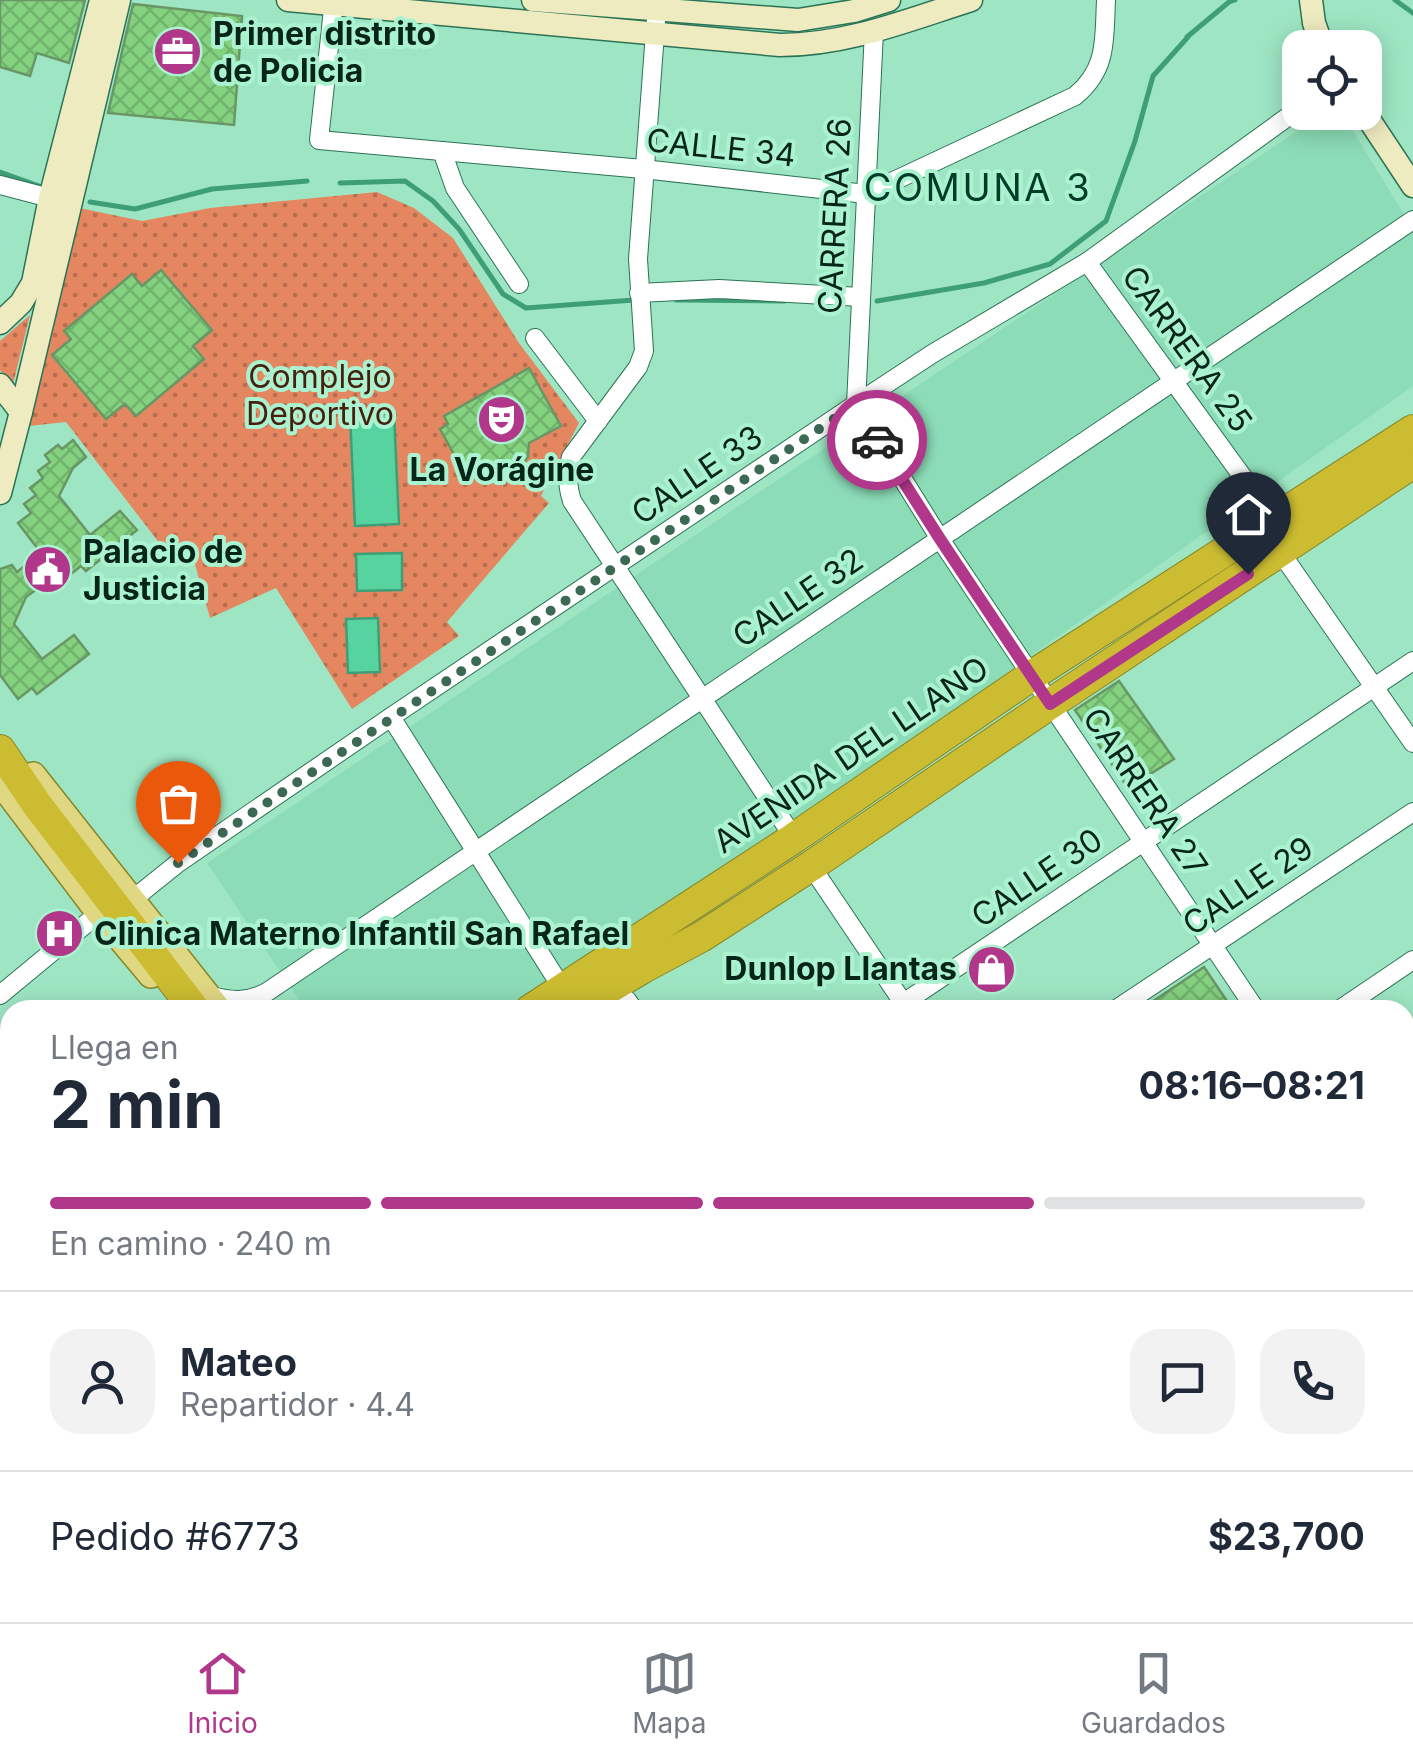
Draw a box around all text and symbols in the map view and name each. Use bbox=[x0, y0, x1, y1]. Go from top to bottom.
place label: Primer distrito de Policia bbox=[213, 14, 436, 90]
office icon: Primer distrito de Policia bbox=[152, 26, 204, 78]
map controls bbox=[1282, 30, 1382, 130]
button: locate bbox=[1282, 30, 1382, 130]
street label: CARRERA 26 bbox=[810, 117, 859, 315]
street label: CALLE 34 bbox=[645, 120, 798, 175]
district label: COMUNA 3 bbox=[864, 164, 1092, 210]
street label: CARRERA 25 bbox=[1114, 258, 1261, 439]
park label: Complejo Deportivo bbox=[246, 357, 394, 433]
courier bbox=[827, 390, 927, 490]
theatre icon: La Vorágine bbox=[476, 394, 528, 446]
icon: car bbox=[850, 413, 905, 468]
street label: CALLE 33 bbox=[624, 417, 769, 532]
place label: La Vorágine bbox=[410, 450, 594, 489]
pin bbox=[1206, 472, 1291, 575]
icon: home bbox=[1221, 487, 1276, 542]
place label: Palacio de Justicia bbox=[83, 532, 243, 608]
street label: CALLE 32 bbox=[725, 540, 870, 655]
public building icon: Palacio de Justicia bbox=[22, 544, 74, 596]
street label: AVENIDA DEL LLANO bbox=[706, 648, 996, 861]
street label: CARRERA 27 bbox=[1075, 700, 1216, 883]
pin bbox=[136, 761, 221, 864]
icon: bag bbox=[151, 776, 206, 831]
street label: CALLE 30 bbox=[964, 820, 1109, 935]
street label: CALLE 29 bbox=[1175, 828, 1320, 943]
hospital icon: Clinica Materno Infantil San Rafael bbox=[33, 908, 85, 960]
place label: Clinica Materno Infantil San Rafael bbox=[94, 914, 629, 953]
shop icon: Dunlop Llantas bbox=[966, 943, 1018, 995]
place label: Dunlop Llantas bbox=[724, 949, 957, 988]
text: Llega en bbox=[50, 1028, 179, 1067]
text: 08:16–08:21 bbox=[1139, 1062, 1365, 1108]
text: 2 min bbox=[50, 1065, 224, 1144]
text: En camino · 240 m bbox=[50, 1224, 332, 1263]
button: person bbox=[50, 1329, 155, 1434]
button: chat bbox=[1130, 1329, 1235, 1434]
button: phone bbox=[1260, 1329, 1365, 1434]
text: Mateo bbox=[180, 1339, 297, 1385]
text: Repartidor · 4.4 bbox=[180, 1385, 415, 1424]
text: Pedido #6773 bbox=[50, 1513, 300, 1559]
text: $23,700 bbox=[1208, 1513, 1365, 1559]
tab: Inicio bbox=[187, 1646, 258, 1740]
tab: Mapa bbox=[632, 1646, 706, 1740]
tab: Guardados bbox=[1081, 1646, 1226, 1740]

